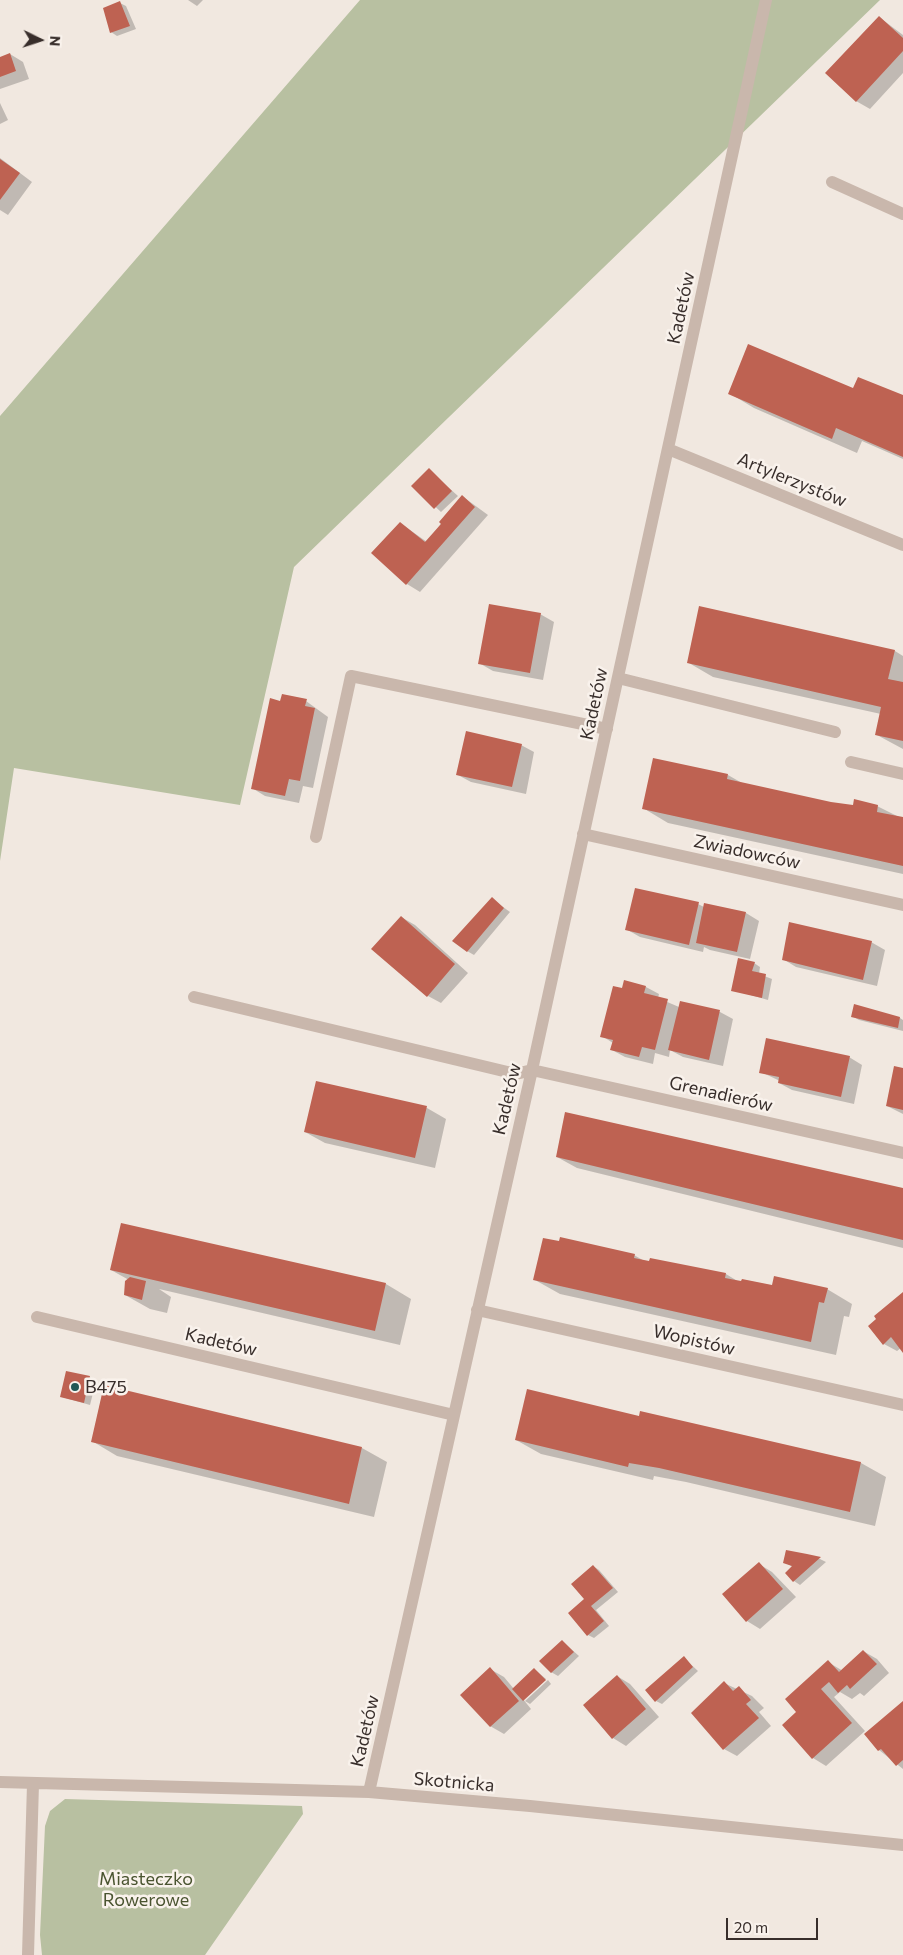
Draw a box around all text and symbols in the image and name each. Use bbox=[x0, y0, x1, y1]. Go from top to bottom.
north arrow bbox=[15, 15, 65, 65]
text: N bbox=[47, 35, 64, 47]
street label: Kadetów bbox=[663, 270, 699, 346]
street label: Artylerzystów bbox=[734, 448, 850, 512]
street label: Kadetów bbox=[576, 666, 612, 742]
street label: Zwiadowców bbox=[692, 830, 802, 874]
street label: Kadetów bbox=[488, 1061, 526, 1137]
street label: Grenadierów bbox=[667, 1072, 775, 1116]
street label: Wopistów bbox=[651, 1320, 737, 1360]
street label: Kadetów bbox=[183, 1323, 259, 1361]
place label: B475 bbox=[85, 1376, 127, 1398]
marker: B475 bbox=[69, 1381, 81, 1393]
street label: Kadetów bbox=[346, 1693, 384, 1769]
street label: Skotnicka bbox=[413, 1768, 495, 1796]
park label: Miasteczko Rowerowe bbox=[99, 1868, 193, 1910]
scale bar bbox=[728, 1908, 820, 1940]
text: 20 m bbox=[734, 1918, 768, 1936]

